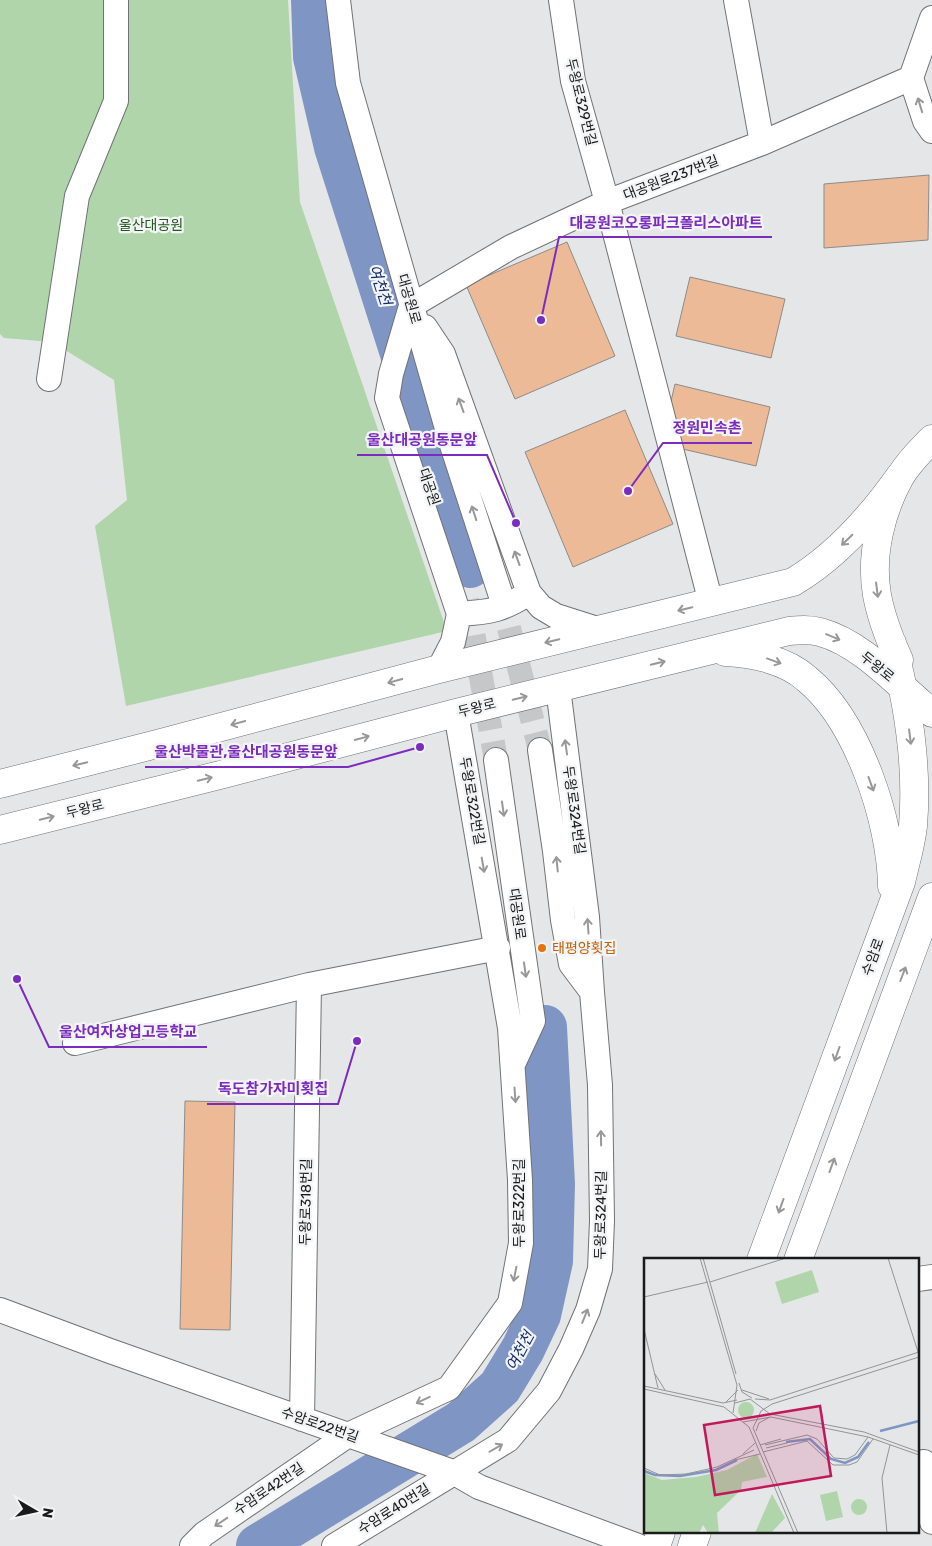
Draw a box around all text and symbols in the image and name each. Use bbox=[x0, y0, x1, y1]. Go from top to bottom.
street label: 두왕로329번길 bbox=[562, 57, 600, 147]
one-way arrow bbox=[915, 98, 924, 113]
street label: 대공원로237번길 bbox=[621, 152, 721, 204]
callout: 대공원코오롱파크폴리스아파트 bbox=[559, 207, 772, 237]
text: 대공원코오롱파크폴리스아파트 bbox=[569, 214, 763, 232]
park label: 울산대공원 bbox=[119, 217, 183, 234]
water label: 여천천 bbox=[365, 263, 396, 310]
street label: 대공원로 bbox=[394, 272, 424, 326]
one-way arrow bbox=[456, 398, 465, 413]
callout: 정원민속촌 bbox=[663, 413, 752, 443]
text: 정원민속촌 bbox=[672, 419, 742, 437]
callout: 울산대공원동문앞 bbox=[357, 425, 487, 455]
text: 울산대공원동문앞 bbox=[367, 431, 477, 449]
street label: 대공원 bbox=[415, 466, 443, 508]
one-way arrow bbox=[469, 505, 479, 521]
one-way arrow bbox=[840, 534, 853, 546]
one-way arrow bbox=[512, 550, 521, 566]
one-way arrow bbox=[872, 582, 882, 598]
one-way arrow bbox=[678, 605, 694, 614]
one-way arrow bbox=[825, 633, 840, 643]
one-way arrow bbox=[545, 637, 561, 646]
street label: 두왕로 bbox=[857, 648, 897, 686]
one-way arrow bbox=[765, 657, 781, 666]
one-way arrow bbox=[650, 658, 666, 667]
one-way arrow bbox=[387, 677, 403, 686]
one-way arrow bbox=[511, 693, 527, 702]
street label: 두왕로 bbox=[456, 695, 498, 721]
one-way arrow bbox=[230, 719, 246, 728]
one-way arrow bbox=[905, 728, 915, 744]
one-way arrow bbox=[354, 733, 370, 742]
callout: 울산박물관,울산대공원동문앞 bbox=[145, 737, 348, 767]
one-way arrow bbox=[560, 740, 570, 756]
text: 울산박물관,울산대공원동문앞 bbox=[154, 743, 338, 761]
street label: 두왕로322번길 bbox=[456, 756, 488, 846]
one-way arrow bbox=[73, 759, 89, 769]
street label: 두왕로324번길 bbox=[559, 764, 589, 856]
one-way arrow bbox=[197, 774, 213, 783]
one-way arrow bbox=[867, 776, 876, 791]
street label: 두왕로 bbox=[64, 796, 106, 822]
one-way arrow bbox=[498, 800, 508, 816]
one-way arrow bbox=[39, 813, 55, 822]
one-way arrow bbox=[552, 856, 562, 872]
one-way arrow bbox=[479, 857, 489, 873]
street label: 대공원로 bbox=[505, 887, 529, 941]
one-way arrow bbox=[583, 918, 593, 934]
street label: 수암로 bbox=[858, 936, 888, 978]
place label: 태평양횟집 bbox=[552, 940, 616, 957]
marker: 태평양횟집 bbox=[536, 942, 548, 954]
one-way arrow bbox=[521, 961, 531, 977]
one-way arrow bbox=[899, 967, 908, 983]
callout: 울산여자상업고등학교 bbox=[49, 1017, 207, 1047]
text: 울산여자상업고등학교 bbox=[59, 1023, 197, 1041]
one-way arrow bbox=[832, 1045, 841, 1061]
callout: 독도참가자미횟집 bbox=[207, 1074, 338, 1104]
text: 독도참가자미횟집 bbox=[218, 1080, 328, 1098]
one-way arrow bbox=[510, 1087, 519, 1103]
one-way arrow bbox=[596, 1130, 606, 1146]
one-way arrow bbox=[829, 1157, 838, 1172]
street label: 두왕로318번길 bbox=[297, 1158, 315, 1246]
street label: 두왕로322번길 bbox=[511, 1158, 528, 1248]
street label: 두왕로324번길 bbox=[592, 1170, 610, 1260]
one-way arrow bbox=[776, 1198, 785, 1213]
inset map bbox=[644, 1258, 920, 1534]
one-way arrow bbox=[510, 1266, 519, 1282]
one-way arrow bbox=[582, 1308, 591, 1323]
water label: 여천천 bbox=[502, 1327, 539, 1374]
one-way arrow bbox=[416, 1396, 431, 1405]
street label: 수암로22번길 bbox=[279, 1404, 361, 1446]
one-way arrow bbox=[488, 1442, 502, 1452]
street label: 수암로42번길 bbox=[231, 1459, 307, 1519]
street label: 수암로40번길 bbox=[355, 1480, 433, 1538]
north arrow bbox=[10, 1486, 60, 1536]
text: N bbox=[38, 1507, 57, 1519]
one-way arrow bbox=[214, 1517, 228, 1527]

